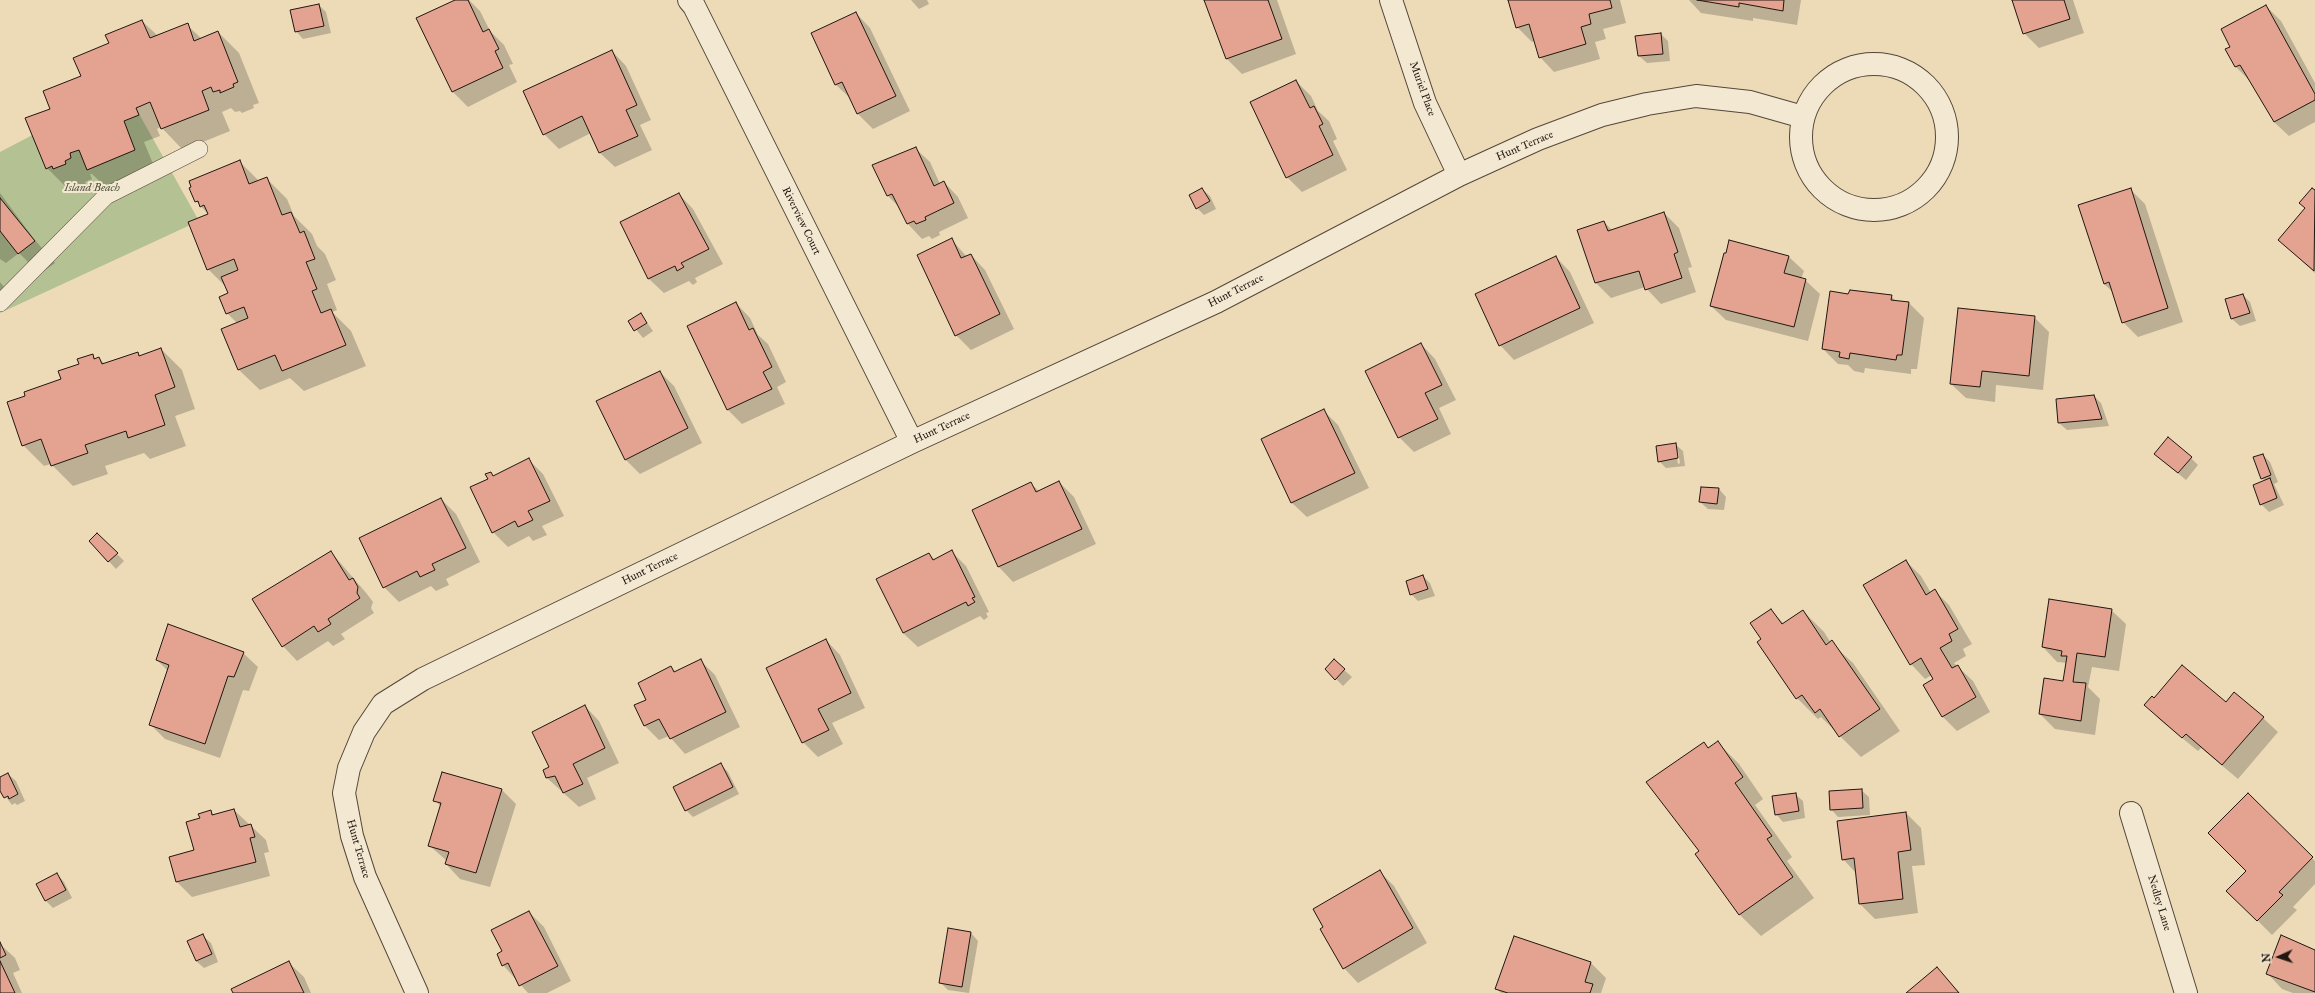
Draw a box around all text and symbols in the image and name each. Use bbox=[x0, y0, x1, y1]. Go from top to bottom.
street label: Muriel Place bbox=[1406, 60, 1438, 118]
street label: Hunt Terrace bbox=[1494, 128, 1556, 164]
park label: Island Beach bbox=[64, 181, 120, 195]
street label: Riverview Court bbox=[779, 185, 823, 257]
street label: Hunt Terrace bbox=[1206, 271, 1266, 311]
street label: Hunt Terrace bbox=[912, 409, 972, 447]
street label: Hunt Terrace bbox=[620, 550, 680, 588]
street label: Hunt Terrace bbox=[343, 818, 373, 880]
street label: Nedley Lane bbox=[2144, 874, 2174, 932]
north arrow bbox=[2259, 937, 2299, 977]
text: N bbox=[2260, 953, 2273, 963]

